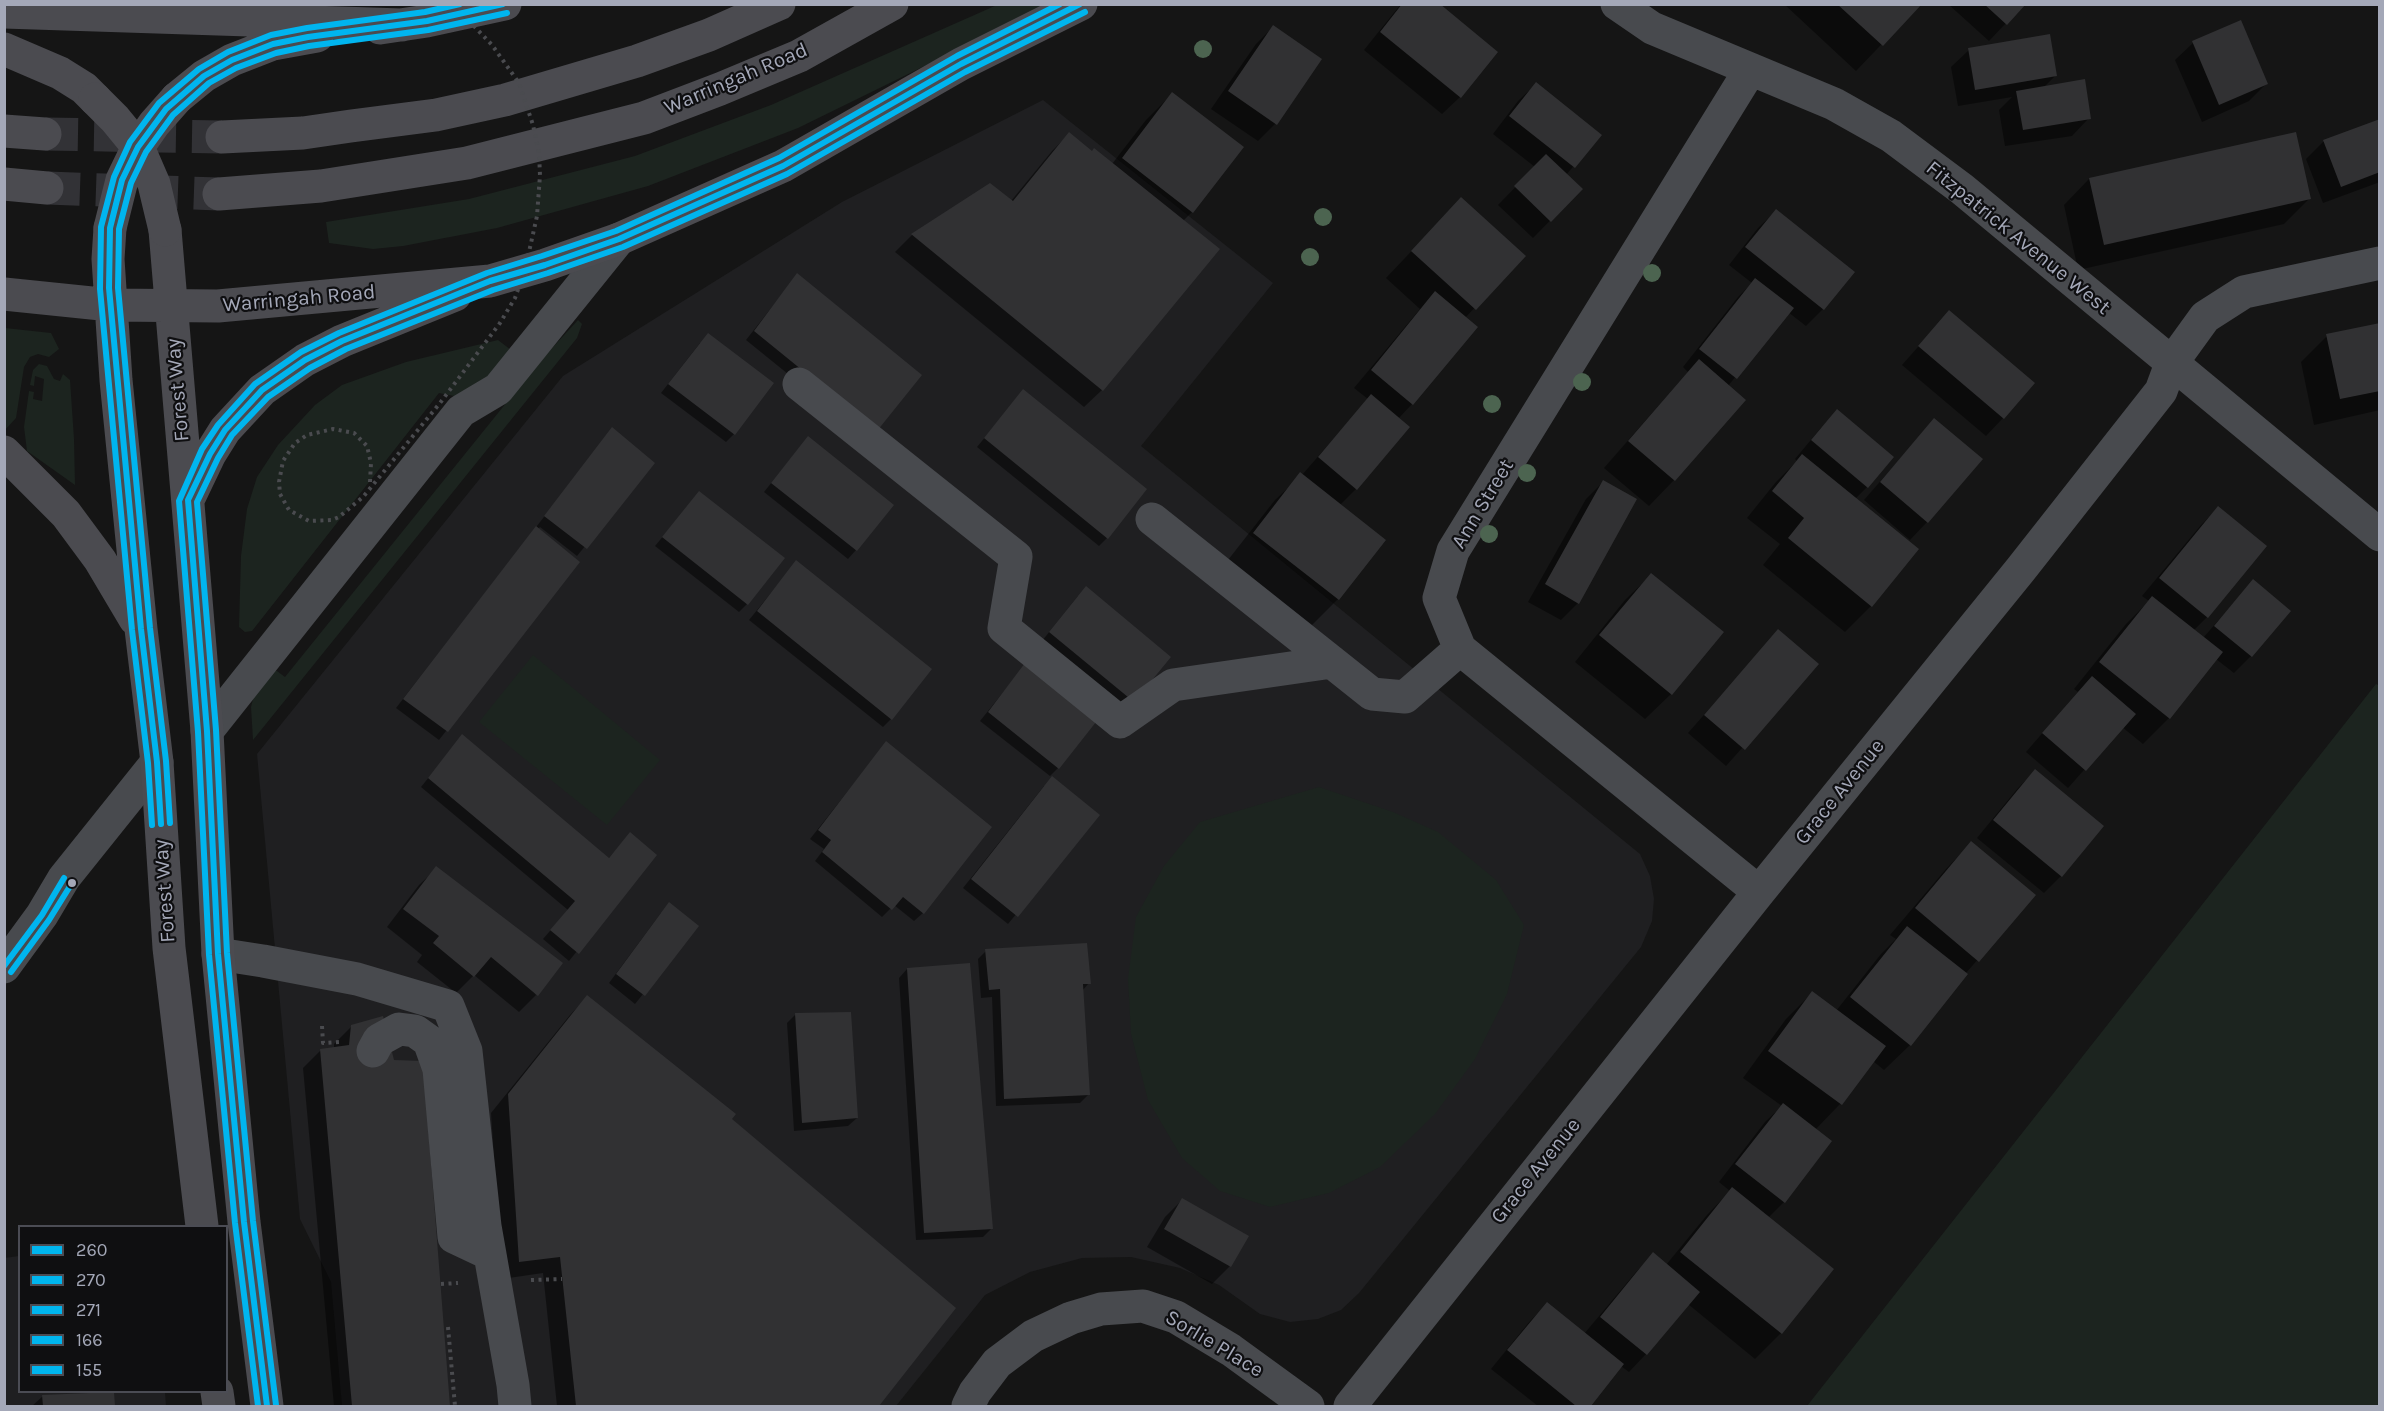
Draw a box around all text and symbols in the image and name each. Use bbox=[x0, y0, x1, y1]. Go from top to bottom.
street label: Warringah Road bbox=[661, 37, 811, 121]
street label: Fitzpatrick Avenue West bbox=[1921, 156, 2115, 320]
street label: Warringah Road bbox=[222, 280, 376, 318]
street label: Forest Way bbox=[161, 337, 195, 443]
street label: Ann Street bbox=[1446, 455, 1520, 553]
street label: Grace Avenue bbox=[1790, 734, 1890, 850]
street label: Forest Way bbox=[149, 838, 181, 944]
unlabelled marker bbox=[66, 877, 78, 889]
street label: Grace Avenue bbox=[1486, 1113, 1586, 1229]
legend bbox=[18, 1225, 228, 1393]
text: 260 bbox=[76, 1239, 107, 1261]
text: 270 bbox=[76, 1269, 106, 1291]
text: 271 bbox=[76, 1299, 101, 1321]
street label: Sorlie Place bbox=[1160, 1305, 1268, 1383]
text: 166 bbox=[76, 1329, 103, 1351]
text: 155 bbox=[76, 1359, 102, 1381]

